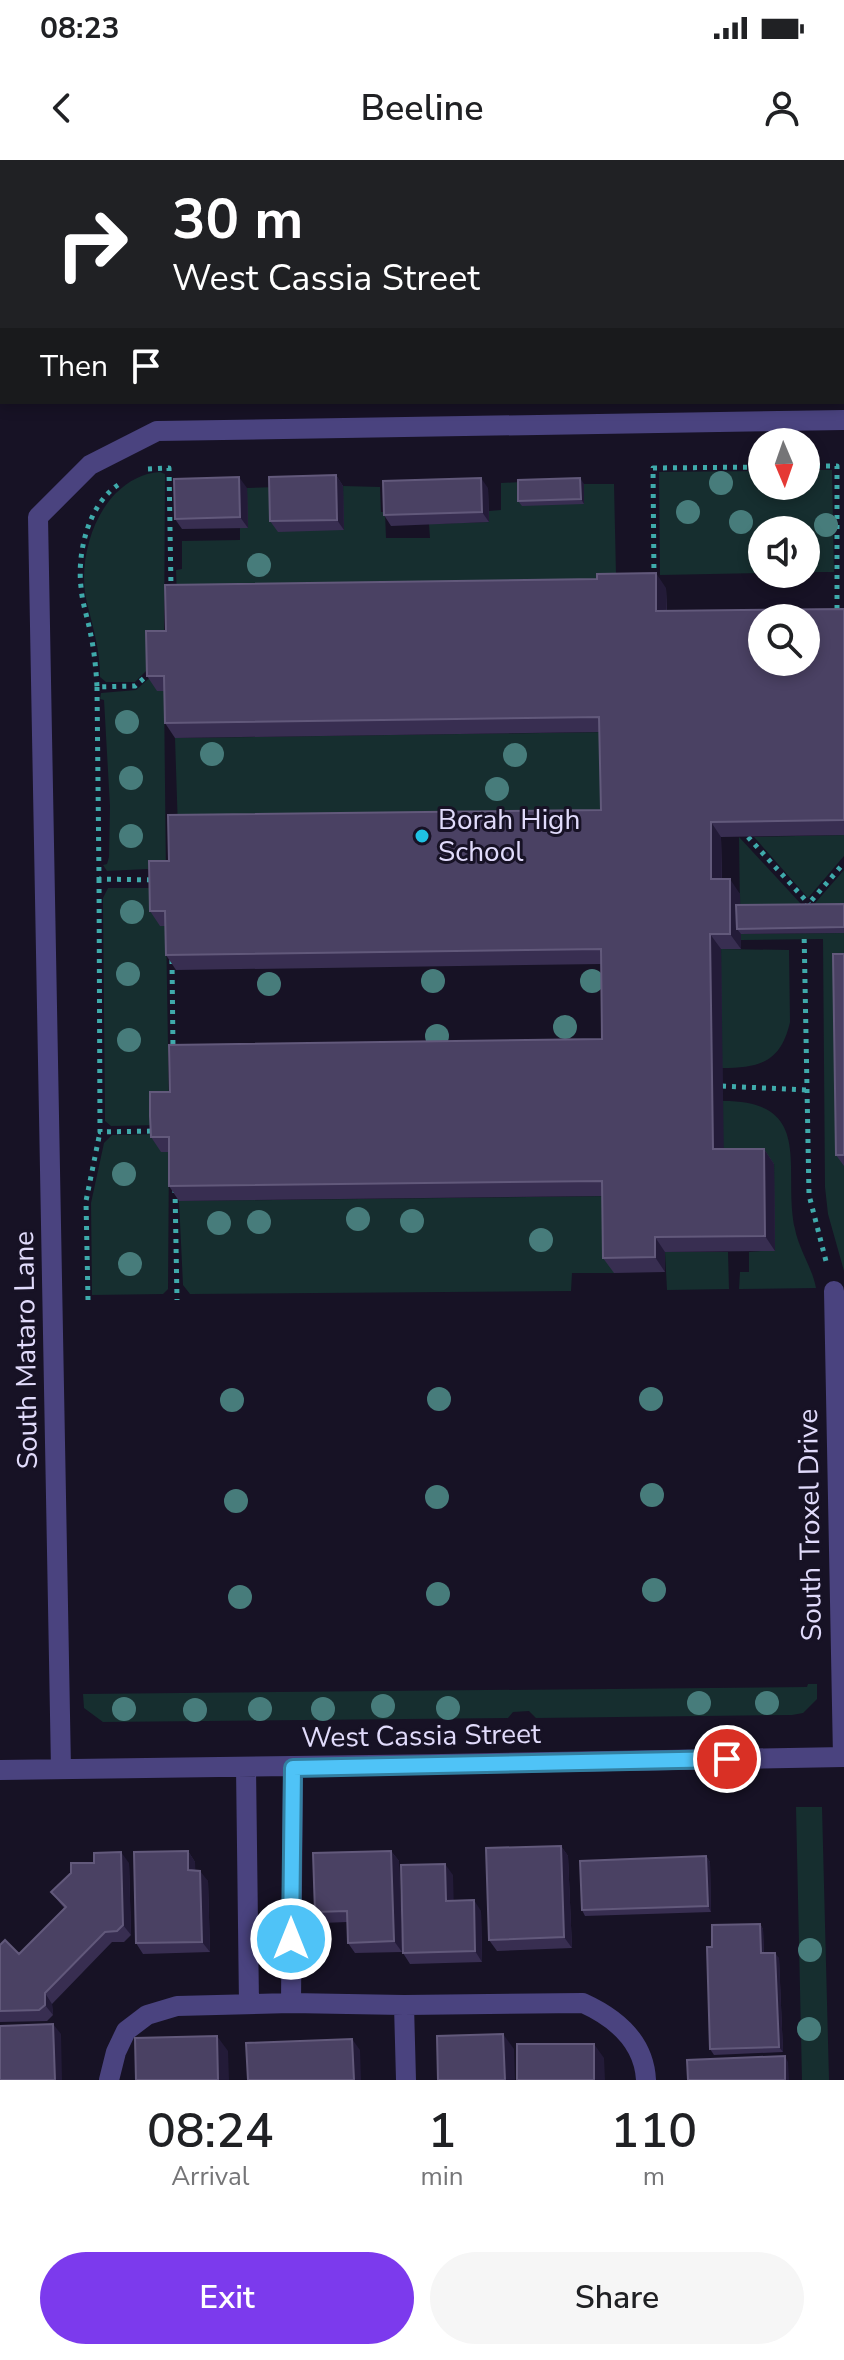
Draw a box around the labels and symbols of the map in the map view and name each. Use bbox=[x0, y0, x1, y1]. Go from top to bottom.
north arrow bbox=[748, 428, 820, 500]
place label: Borah High School bbox=[438, 801, 580, 871]
marker: Borah High School bbox=[413, 827, 431, 845]
street label: South Mataro Lane bbox=[5, 1231, 47, 1469]
street label: South Troxel Drive bbox=[789, 1408, 831, 1642]
street label: West Cassia Street bbox=[301, 1715, 541, 1757]
pin bbox=[693, 1725, 761, 1793]
position arrow bbox=[249, 1897, 333, 1981]

